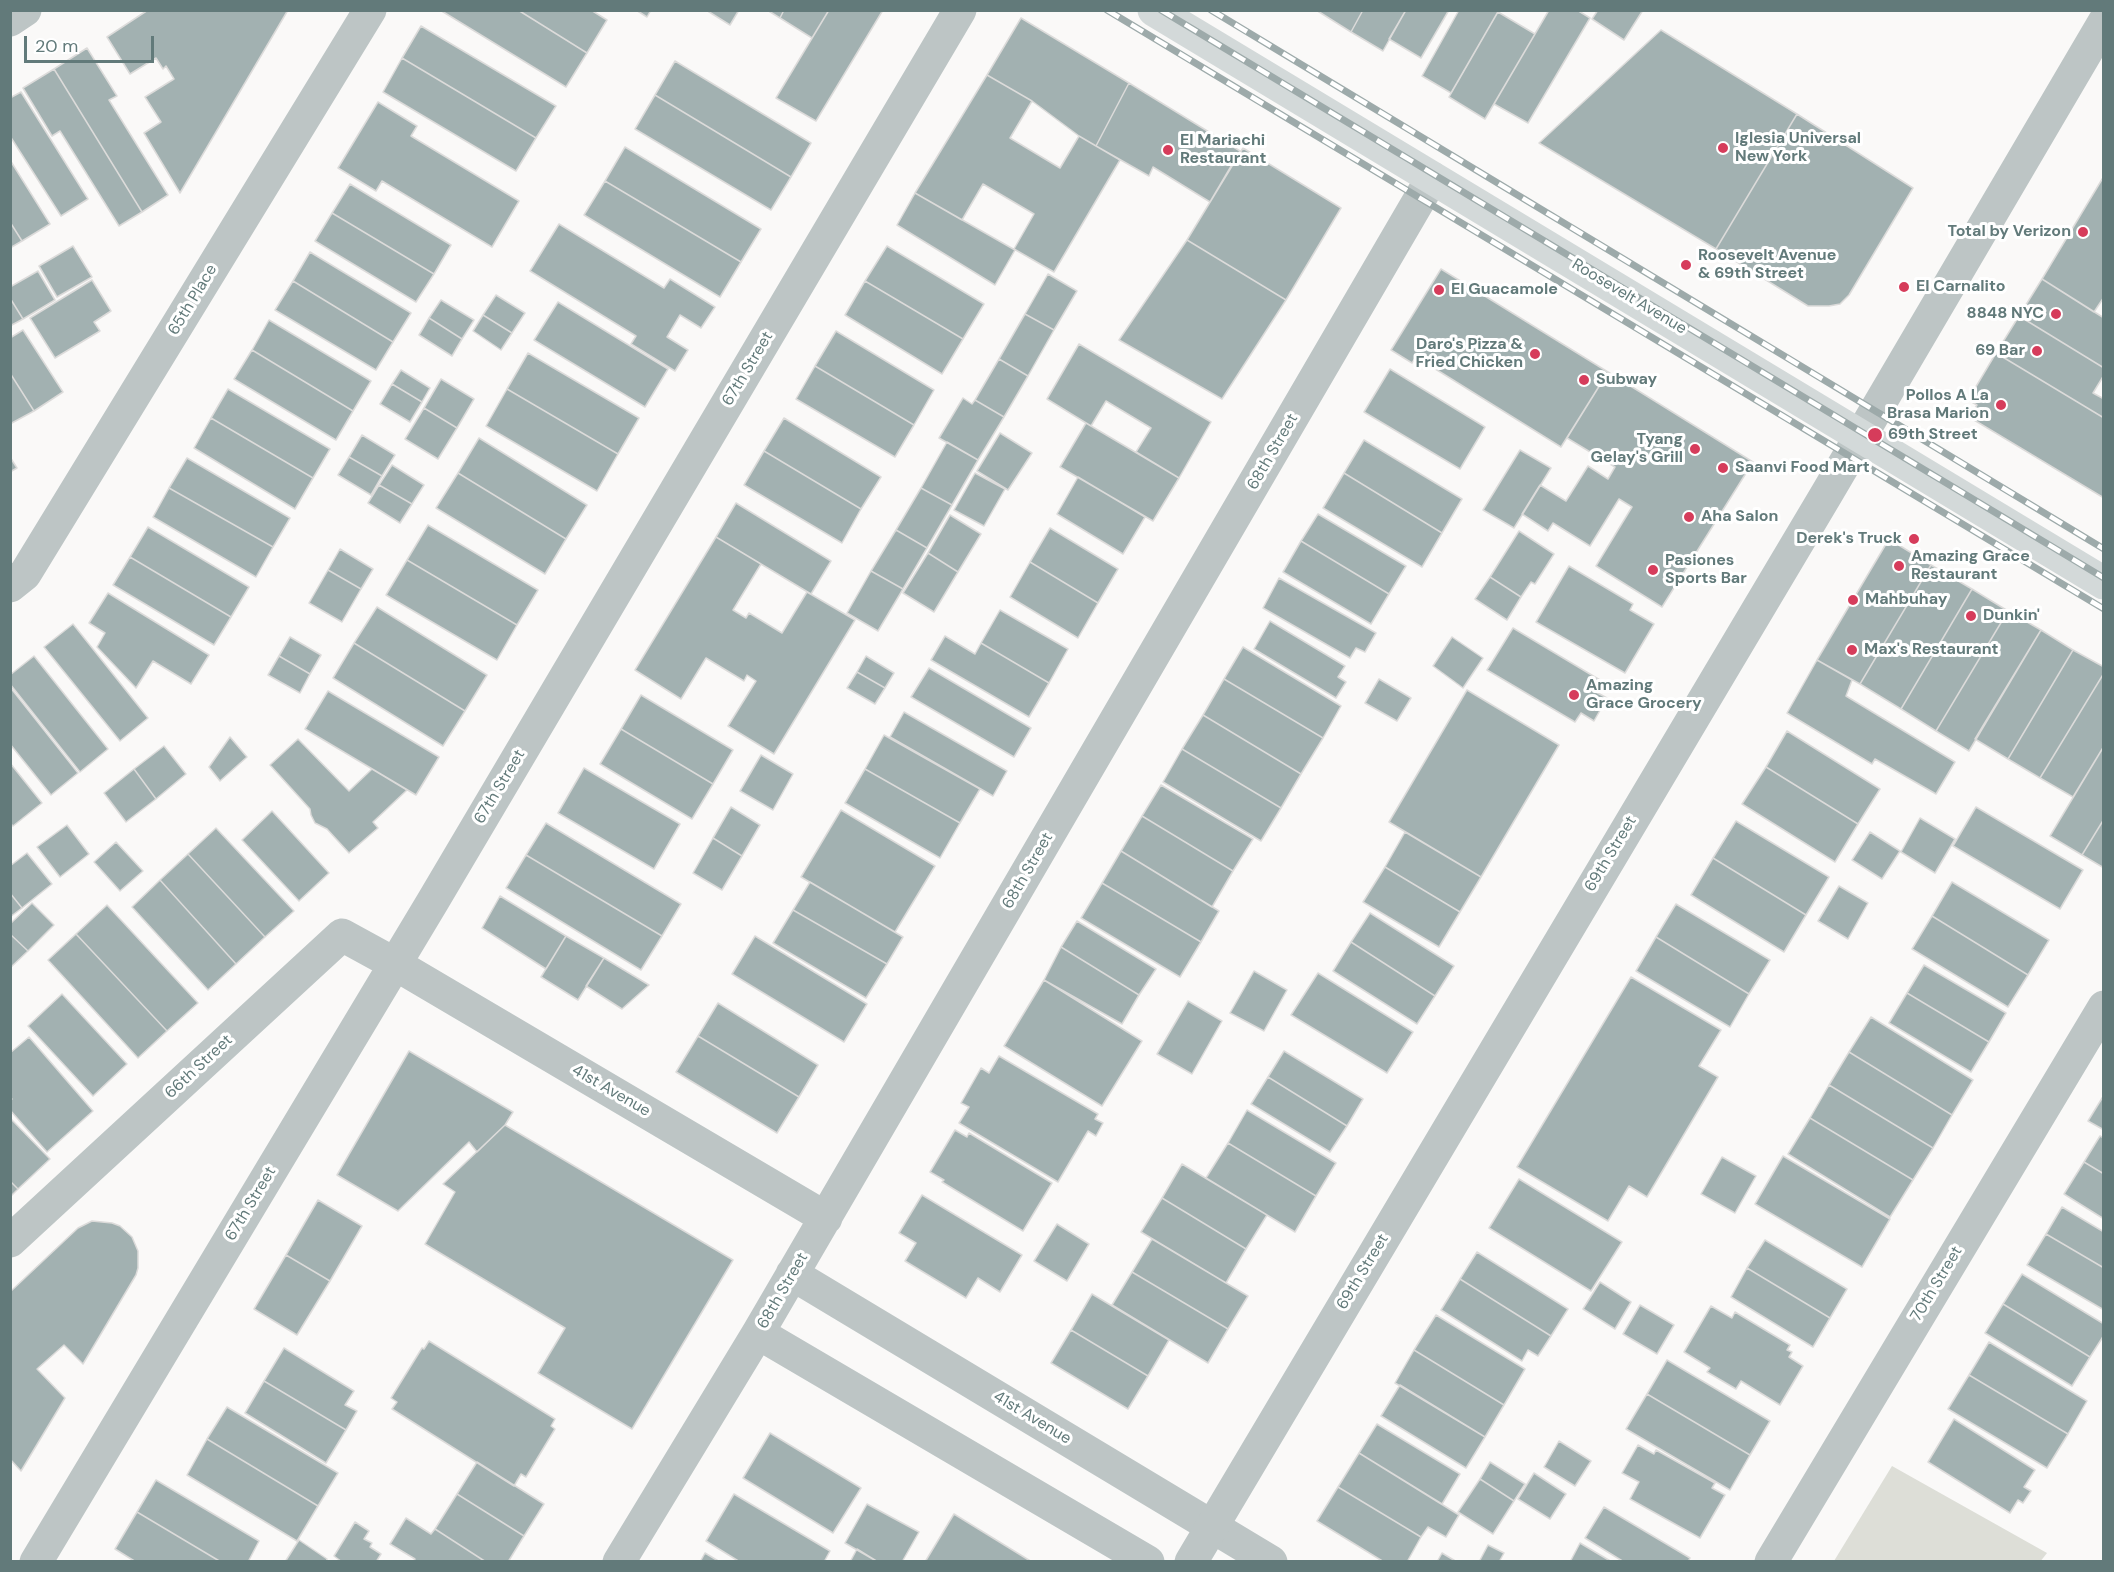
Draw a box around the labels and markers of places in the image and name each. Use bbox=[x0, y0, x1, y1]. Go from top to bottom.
place label: Iglesia Universal New York bbox=[1735, 129, 1861, 167]
place label: El Mariachi Restaurant bbox=[1180, 131, 1266, 169]
marker: Iglesia Universal New York bbox=[1716, 141, 1730, 155]
marker: El Mariachi Restaurant bbox=[1161, 143, 1175, 157]
place label: Total by Verizon bbox=[1948, 222, 2071, 242]
marker: Total by Verizon bbox=[2076, 225, 2090, 239]
place label: Roosevelt Avenue & 69th Street bbox=[1698, 246, 1836, 284]
marker: Roosevelt Avenue & 69th Street bbox=[1679, 258, 1693, 272]
place label: El Carnalito bbox=[1916, 277, 2005, 297]
place label: El Guacamole bbox=[1451, 280, 1558, 300]
marker: El Carnalito bbox=[1897, 280, 1911, 294]
marker: El Guacamole bbox=[1432, 283, 1446, 297]
place label: 8848 NYC bbox=[1967, 304, 2044, 324]
marker: 8848 NYC bbox=[2049, 307, 2063, 321]
place label: Daro's Pizza & Fried Chicken bbox=[1415, 335, 1523, 373]
place label: 69 Bar bbox=[1975, 341, 2025, 361]
marker: 69 Bar bbox=[2030, 344, 2044, 358]
marker: Daro's Pizza & Fried Chicken bbox=[1528, 347, 1542, 361]
place label: Subway bbox=[1596, 370, 1657, 390]
marker: Subway bbox=[1577, 373, 1591, 387]
place label: Pollos A La Brasa Marion bbox=[1887, 386, 1989, 424]
marker: Pollos A La Brasa Marion bbox=[1994, 398, 2008, 412]
place label: 69th Street bbox=[1888, 425, 1978, 445]
marker: 69th Street bbox=[1866, 426, 1884, 444]
place label: Tyang Gelay's Grill bbox=[1591, 430, 1683, 468]
marker: Tyang Gelay's Grill bbox=[1688, 442, 1702, 456]
place label: Saanvi Food Mart bbox=[1735, 458, 1870, 478]
marker: Saanvi Food Mart bbox=[1716, 461, 1730, 475]
place label: Aha Salon bbox=[1701, 507, 1778, 527]
marker: Aha Salon bbox=[1682, 510, 1696, 524]
place label: Derek's Truck bbox=[1796, 529, 1902, 549]
marker: Derek's Truck bbox=[1907, 532, 1921, 546]
place label: Amazing Grace Restaurant bbox=[1911, 547, 2030, 585]
place label: Pasiones Sports Bar bbox=[1665, 551, 1747, 589]
marker: Amazing Grace Restaurant bbox=[1892, 559, 1906, 573]
marker: Pasiones Sports Bar bbox=[1646, 563, 1660, 577]
place label: Mahbuhay bbox=[1865, 590, 1947, 610]
marker: Mahbuhay bbox=[1846, 593, 1860, 607]
place label: Dunkin' bbox=[1983, 606, 2040, 626]
marker: Dunkin' bbox=[1964, 609, 1978, 623]
place label: Max's Restaurant bbox=[1864, 640, 1999, 660]
marker: Max's Restaurant bbox=[1845, 643, 1859, 657]
place label: Amazing Grace Grocery bbox=[1586, 676, 1702, 714]
marker: Amazing Grace Grocery bbox=[1567, 688, 1581, 702]

